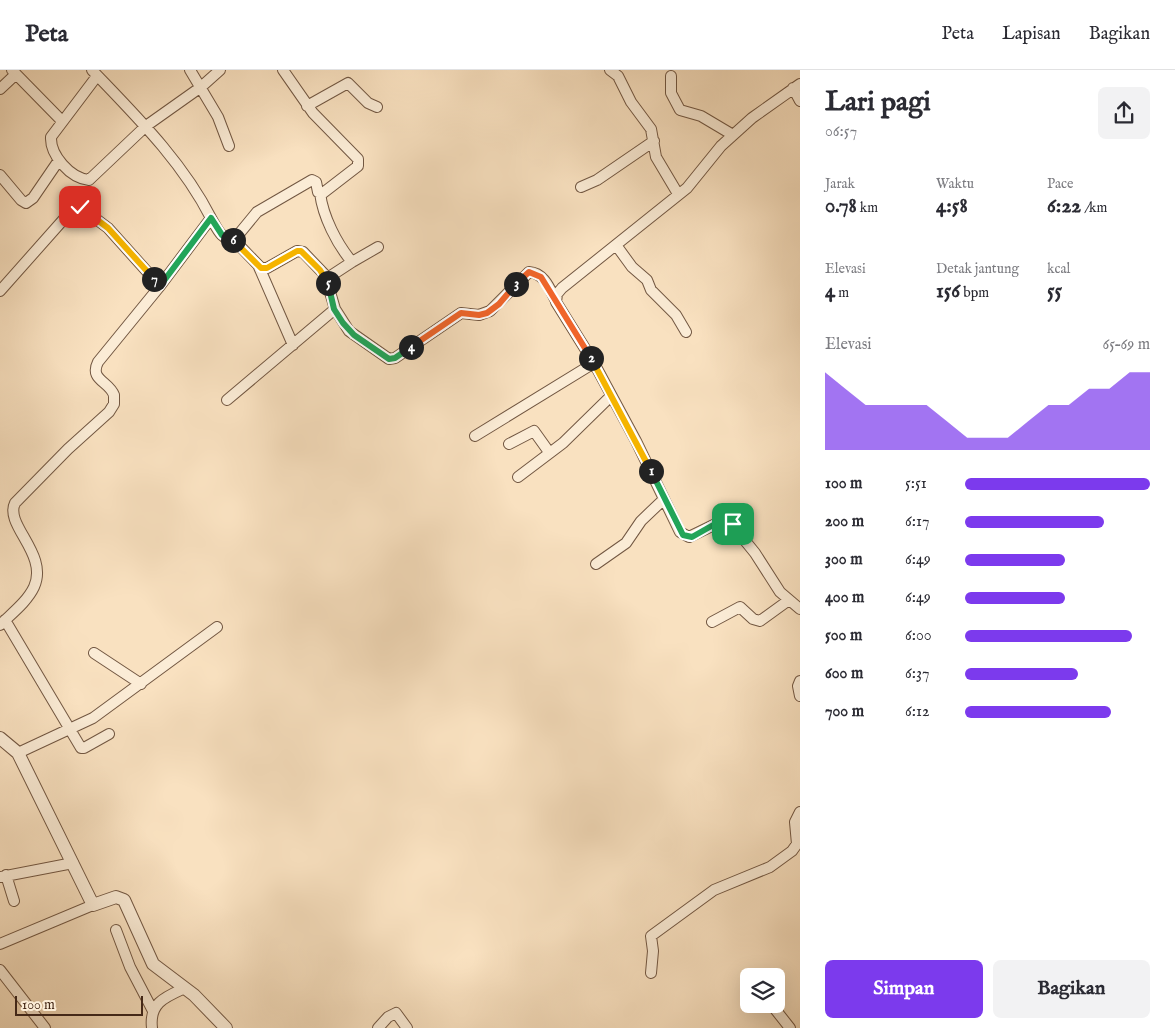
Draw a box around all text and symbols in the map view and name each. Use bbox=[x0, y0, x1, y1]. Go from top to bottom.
text: Peta bbox=[25, 19, 68, 50]
text: Peta bbox=[942, 23, 974, 46]
text: Lapisan bbox=[1002, 23, 1061, 46]
text: Bagikan bbox=[1089, 23, 1150, 46]
text: Lari pagi bbox=[825, 85, 931, 120]
button: share bbox=[1098, 87, 1150, 139]
text: 06:57 bbox=[825, 122, 857, 142]
text: Jarak bbox=[825, 175, 855, 193]
text: Waktu bbox=[936, 175, 974, 193]
text: Pace bbox=[1047, 175, 1074, 193]
pin bbox=[59, 186, 101, 228]
icon: check bbox=[66, 193, 94, 221]
text: 0.78 bbox=[825, 193, 857, 220]
text: 4:58 bbox=[936, 193, 968, 220]
text: 6:22 bbox=[1047, 193, 1081, 220]
text: km bbox=[857, 199, 878, 217]
text: /km bbox=[1081, 199, 1107, 217]
pin: 6 bbox=[220, 228, 246, 252]
text: 6 bbox=[231, 231, 236, 249]
text: Elevasi bbox=[825, 260, 866, 278]
text: Detak jantung bbox=[936, 260, 1019, 278]
text: kcal bbox=[1047, 260, 1070, 278]
pin: 7 bbox=[142, 266, 166, 292]
text: 7 bbox=[151, 270, 158, 288]
pin: 5 bbox=[316, 270, 340, 296]
pin: 3 bbox=[504, 272, 528, 296]
text: 5 bbox=[326, 274, 331, 292]
text: 3 bbox=[514, 275, 519, 293]
text: 4 bbox=[825, 278, 835, 305]
text: 156 bbox=[936, 278, 960, 305]
text: 55 bbox=[1047, 278, 1062, 305]
text: m bbox=[835, 284, 849, 302]
text: bpm bbox=[960, 284, 989, 302]
pin: 4 bbox=[398, 334, 424, 360]
text: Elevasi bbox=[825, 335, 872, 355]
text: 65–69 m bbox=[1103, 335, 1150, 355]
text: 4 bbox=[408, 338, 415, 356]
pin: 2 bbox=[578, 346, 604, 370]
text: 2 bbox=[588, 349, 595, 367]
pin: 1 bbox=[638, 458, 664, 484]
text: 1 bbox=[649, 462, 654, 480]
text: 100 m bbox=[825, 474, 862, 494]
text: 5:51 bbox=[905, 474, 927, 494]
pin bbox=[712, 503, 754, 545]
icon: arrive bbox=[719, 510, 747, 538]
text: 200 m bbox=[825, 512, 864, 532]
text: 6:17 bbox=[905, 512, 929, 532]
text: 300 m bbox=[825, 550, 863, 570]
text: 6:49 bbox=[905, 550, 931, 570]
text: 400 m bbox=[825, 588, 864, 608]
text: 6:49 bbox=[905, 588, 931, 608]
text: 500 m bbox=[825, 626, 862, 646]
text: 6:00 bbox=[905, 626, 932, 646]
text: 600 m bbox=[825, 664, 863, 684]
text: 6:37 bbox=[905, 664, 929, 684]
text: 700 m bbox=[825, 702, 864, 722]
text: 6:12 bbox=[905, 702, 929, 722]
button: Simpan bbox=[825, 960, 983, 1018]
button: Bagikan bbox=[993, 960, 1150, 1018]
map controls bbox=[740, 968, 785, 1013]
button: layers bbox=[740, 968, 785, 1013]
scale bar bbox=[15, 993, 142, 1016]
text: 100 m bbox=[22, 996, 55, 1014]

